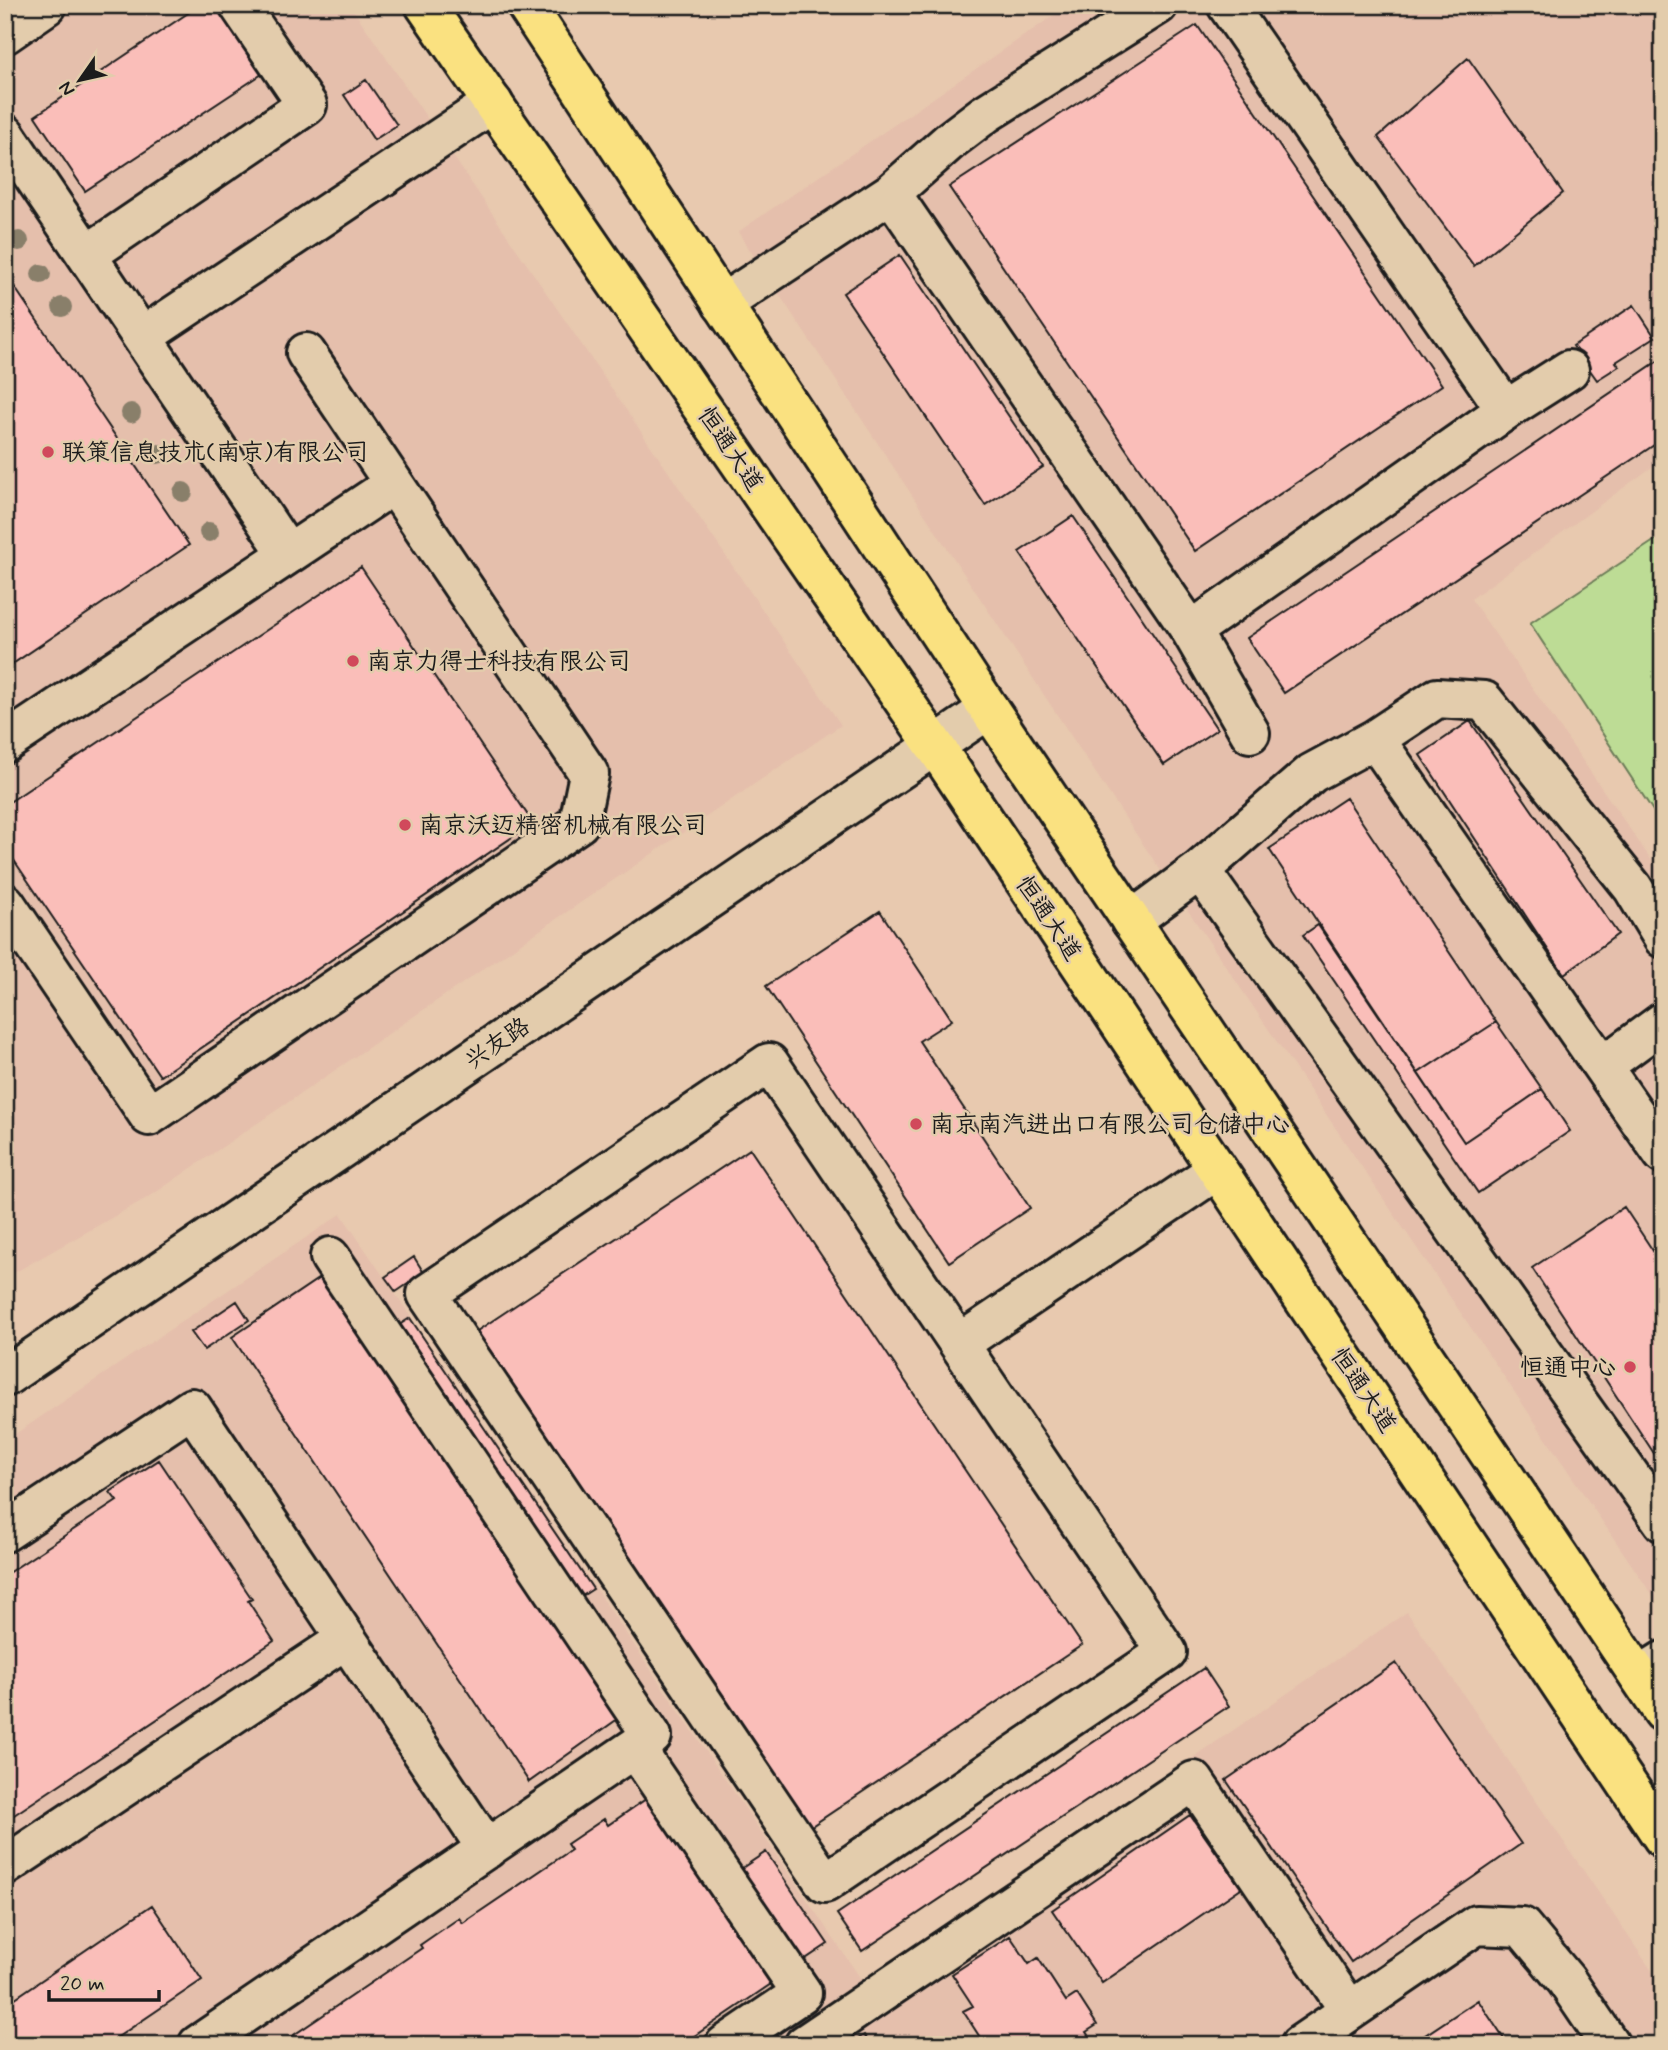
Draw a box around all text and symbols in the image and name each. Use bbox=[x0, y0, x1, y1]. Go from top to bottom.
north arrow bbox=[46, 46, 116, 116]
text: N bbox=[53, 76, 81, 101]
street label: 恒通大道 bbox=[690, 401, 769, 498]
place label: 联策信息技术(南京)有限公司 bbox=[62, 438, 369, 469]
marker: 联策信息技术(南京)有限公司 bbox=[40, 444, 56, 460]
place label: 南京力得士科技有限公司 bbox=[367, 647, 631, 678]
marker: 南京力得士科技有限公司 bbox=[345, 653, 361, 669]
place label: 南京沃迈精密机械有限公司 bbox=[419, 811, 707, 842]
marker: 南京沃迈精密机械有限公司 bbox=[397, 817, 413, 833]
street label: 恒通大道 bbox=[1008, 870, 1087, 967]
street label: 兴友路 bbox=[459, 1011, 536, 1077]
place label: 南京南汽进出口有限公司仓储中心 bbox=[930, 1110, 1290, 1141]
marker: 南京南汽进出口有限公司仓储中心 bbox=[908, 1116, 924, 1132]
street label: 恒通大道 bbox=[1323, 1342, 1402, 1439]
place label: 恒通中心 bbox=[1520, 1353, 1616, 1384]
marker: 恒通中心 bbox=[1622, 1359, 1638, 1375]
scale bar bbox=[49, 1959, 159, 2003]
text: 20 m bbox=[60, 1970, 105, 1998]

